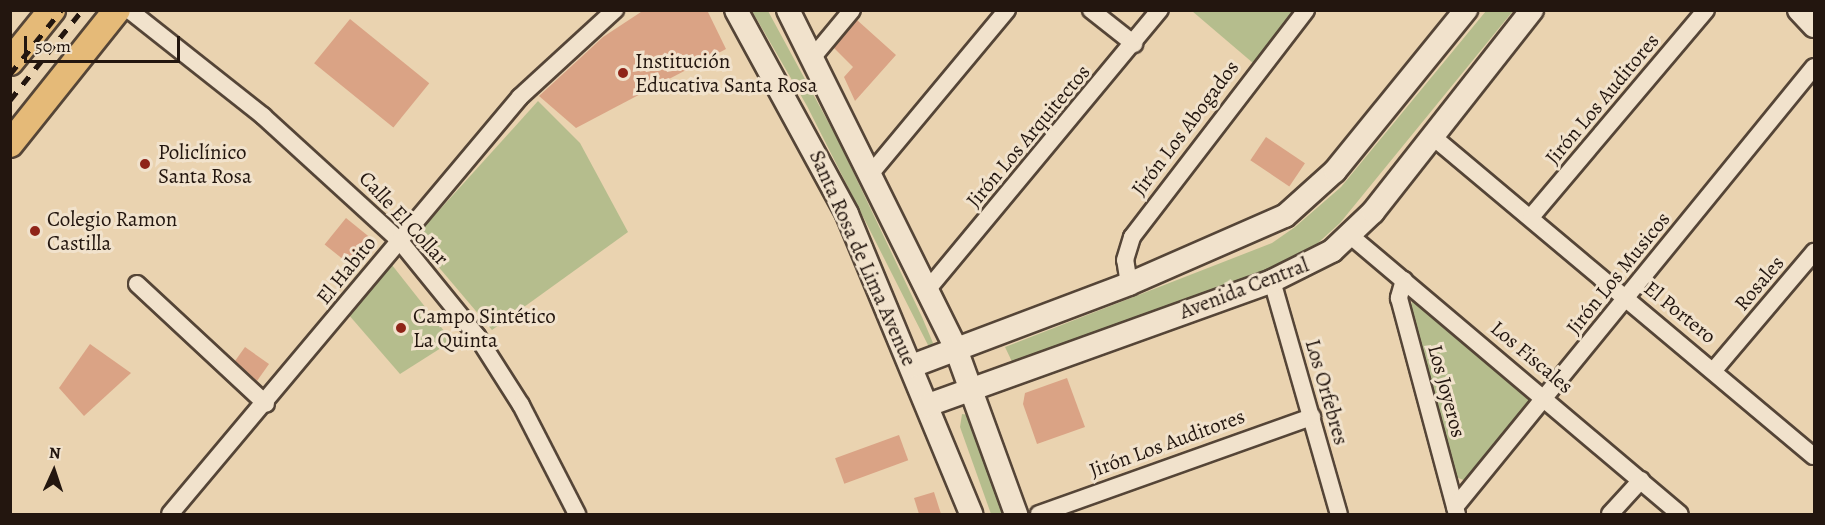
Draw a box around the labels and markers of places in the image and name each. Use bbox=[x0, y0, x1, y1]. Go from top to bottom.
place label: Institución Educativa Santa Rosa bbox=[635, 48, 818, 98]
marker: Institución Educativa Santa Rosa bbox=[616, 66, 630, 80]
place label: Policlínico Santa Rosa bbox=[158, 139, 252, 189]
marker: Policlínico Santa Rosa bbox=[136, 155, 154, 173]
place label: Colegio Ramon Castilla bbox=[47, 206, 177, 256]
marker: Colegio Ramon Castilla bbox=[28, 224, 42, 238]
place label: Campo Sintético La Quinta bbox=[413, 303, 556, 353]
marker: Campo Sintético La Quinta bbox=[394, 321, 408, 335]

